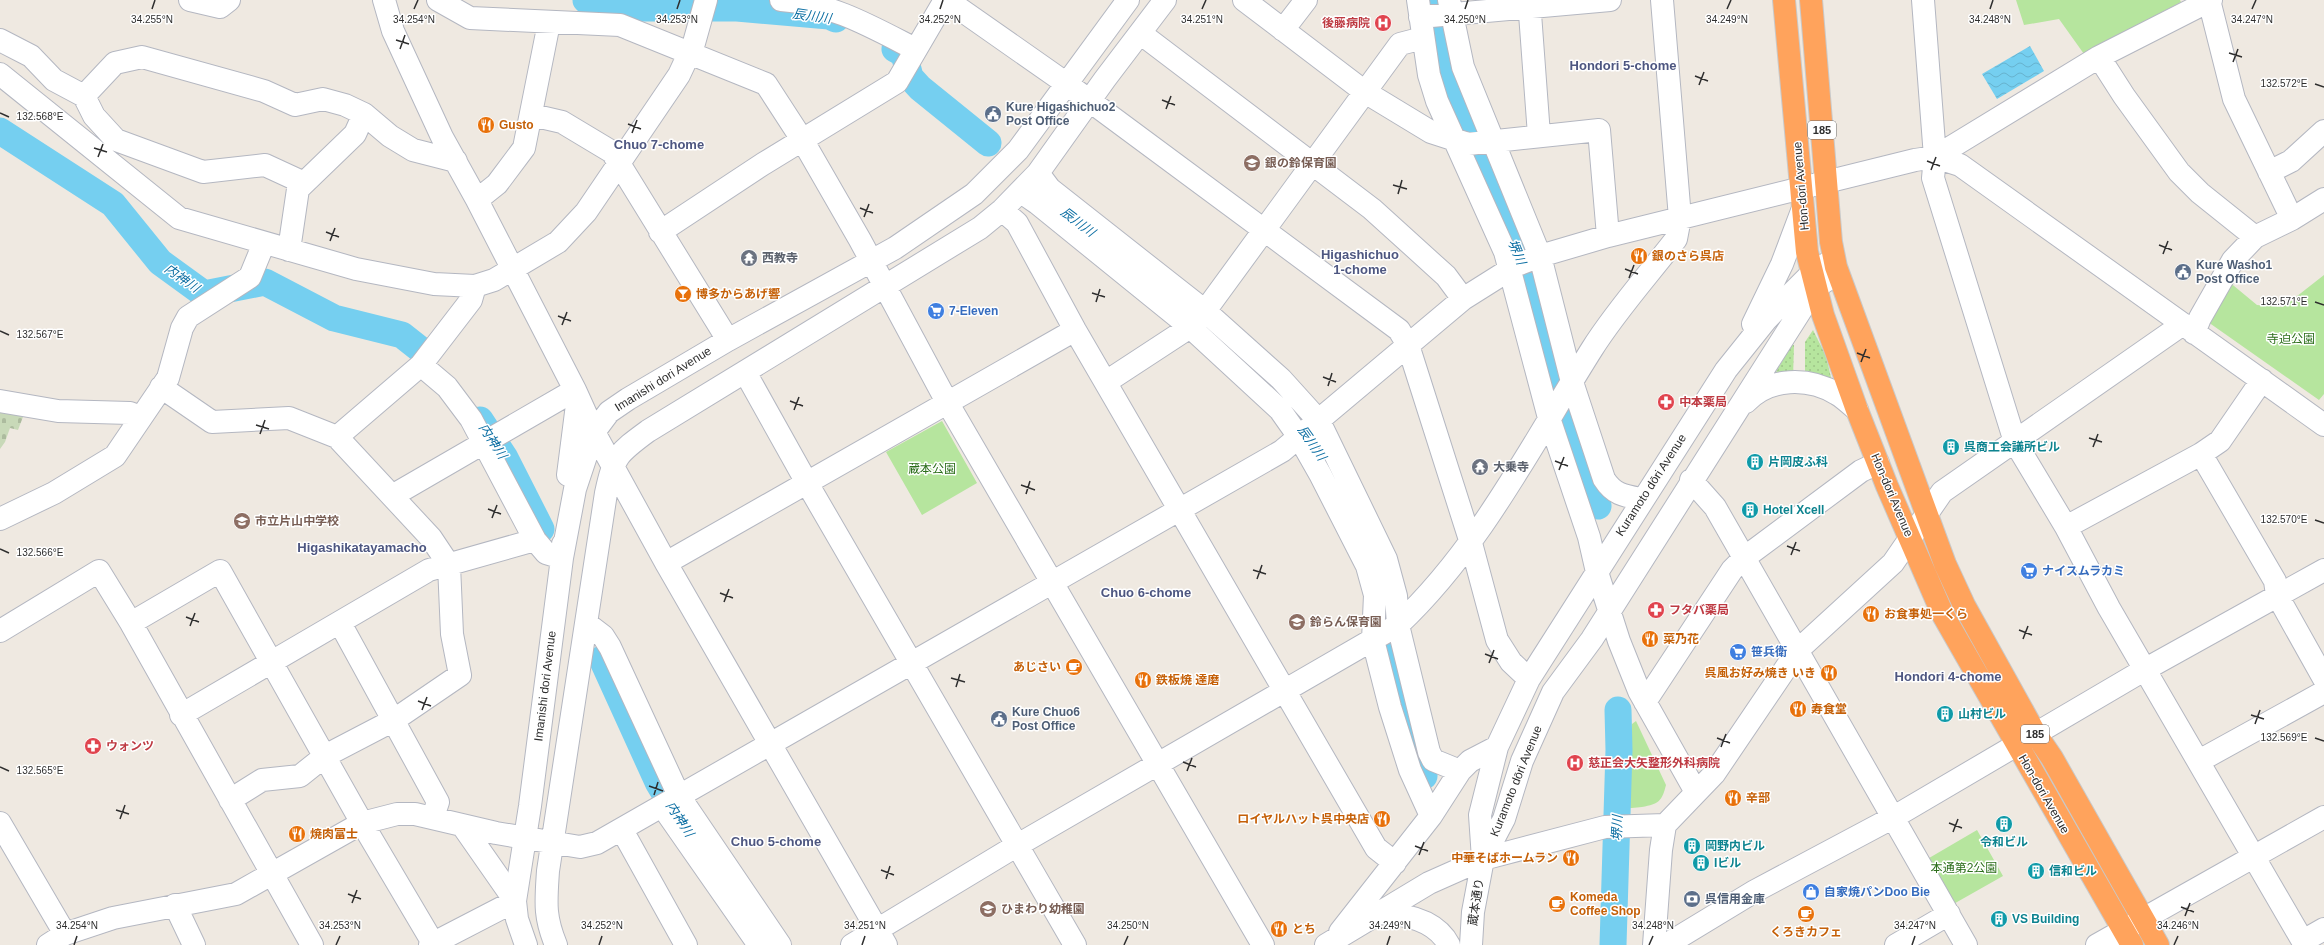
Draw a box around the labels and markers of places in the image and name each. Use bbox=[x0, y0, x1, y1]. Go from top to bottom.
hospital icon: 後藤病院 bbox=[1373, 13, 1393, 33]
place label: 後藤病院 bbox=[1322, 16, 1370, 30]
place label: Kure Higashichuo2 Post Office bbox=[1006, 100, 1116, 128]
public building icon: Kure Higashichuo2 Post Office bbox=[983, 104, 1003, 124]
restaurant icon: Gusto bbox=[476, 115, 496, 135]
place label: Gusto bbox=[499, 118, 534, 132]
school or university icon: 銀の鈴保育園 bbox=[1242, 153, 1262, 173]
place label: 銀の鈴保育園 bbox=[1264, 156, 1337, 170]
restaurant icon: 銀のさら呉店 bbox=[1629, 246, 1649, 266]
temple icon: 西教寺 bbox=[739, 248, 759, 268]
place label: 銀のさら呉店 bbox=[1651, 249, 1724, 263]
place label: 西教寺 bbox=[762, 251, 798, 265]
place label: Kure Washo1 Post Office bbox=[2196, 258, 2273, 286]
public building icon: Kure Washo1 Post Office bbox=[2173, 262, 2193, 282]
bar icon: 博多からあげ響 bbox=[673, 284, 693, 304]
place label: 博多からあげ響 bbox=[696, 287, 780, 301]
supermarket icon: 7-Eleven bbox=[926, 301, 946, 321]
place label: 7-Eleven bbox=[949, 304, 998, 318]
pharmacy icon: 中本薬局 bbox=[1656, 392, 1676, 412]
place label: 中本薬局 bbox=[1679, 395, 1727, 409]
building icon: 呉商工会議所ビル bbox=[1941, 437, 1961, 457]
place label: 呉商工会議所ビル bbox=[1964, 440, 2060, 454]
building icon: 片岡皮ふ科 bbox=[1745, 452, 1765, 472]
place label: 片岡皮ふ科 bbox=[1768, 455, 1828, 469]
temple icon: 大乗寺 bbox=[1470, 457, 1490, 477]
place label: 大乗寺 bbox=[1493, 460, 1529, 474]
building icon: Hotel Xcell bbox=[1740, 500, 1760, 520]
place label: Hotel Xcell bbox=[1763, 503, 1824, 517]
school or university icon: 市立片山中学校 bbox=[232, 511, 252, 531]
place label: 市立片山中学校 bbox=[255, 514, 339, 528]
supermarket icon: ナイスムラカミ bbox=[2019, 561, 2039, 581]
place label: ナイスムラカミ bbox=[2042, 564, 2125, 578]
pharmacy icon: フタバ薬局 bbox=[1646, 600, 1666, 620]
place label: フタバ薬局 bbox=[1669, 603, 1729, 617]
restaurant icon: お食事処一くら bbox=[1861, 604, 1881, 624]
place label: お食事処一くら bbox=[1884, 607, 1968, 621]
school or university icon: 鈴らん保育園 bbox=[1287, 612, 1307, 632]
place label: 鈴らん保育園 bbox=[1309, 615, 1382, 629]
restaurant icon: 菜乃花 bbox=[1640, 629, 1660, 649]
place label: 菜乃花 bbox=[1663, 632, 1699, 646]
supermarket icon: 笹兵衛 bbox=[1728, 642, 1748, 662]
place label: 笹兵衛 bbox=[1751, 645, 1787, 659]
cafe icon: あじさい bbox=[1064, 657, 1084, 677]
place label: あじさい bbox=[1013, 660, 1061, 674]
restaurant icon: 呉風お好み焼き いき bbox=[1819, 663, 1839, 683]
place label: 呉風お好み焼き いき bbox=[1705, 666, 1816, 680]
restaurant icon: 鉄板焼 達磨 bbox=[1133, 670, 1153, 690]
place label: 鉄板焼 達磨 bbox=[1155, 673, 1219, 687]
restaurant icon: 寿食堂 bbox=[1788, 699, 1808, 719]
place label: 寿食堂 bbox=[1811, 702, 1847, 716]
building icon: 山村ビル bbox=[1935, 704, 1955, 724]
place label: Kure Chuo6 Post Office bbox=[1012, 705, 1080, 733]
place label: 山村ビル bbox=[1958, 707, 2006, 721]
public building icon: Kure Chuo6 Post Office bbox=[989, 709, 1009, 729]
pharmacy icon: ウォンツ bbox=[83, 736, 103, 756]
place label: ウォンツ bbox=[106, 739, 154, 753]
hospital icon: 慈正会大矢整形外科病院 bbox=[1565, 753, 1585, 773]
place label: 慈正会大矢整形外科病院 bbox=[1588, 756, 1720, 770]
restaurant icon: 辛部 bbox=[1723, 788, 1743, 808]
place label: 辛部 bbox=[1746, 791, 1770, 805]
restaurant icon: ロイヤルハット呉中央店 bbox=[1372, 809, 1392, 829]
place label: ロイヤルハット呉中央店 bbox=[1237, 812, 1369, 826]
building icon: 令和ビル bbox=[1994, 814, 2014, 834]
restaurant icon: 焼肉富士 bbox=[287, 824, 307, 844]
place label: 焼肉富士 bbox=[310, 827, 358, 841]
place label: 令和ビル bbox=[1980, 835, 2028, 849]
building icon: 岡野内ビル bbox=[1682, 836, 1702, 856]
place label: 岡野内ビル bbox=[1705, 839, 1765, 853]
restaurant icon: 中華そばホームラン bbox=[1561, 848, 1581, 868]
place label: 中華そばホームラン bbox=[1451, 851, 1558, 865]
building icon: Iビル bbox=[1691, 853, 1711, 873]
place label: Iビル bbox=[1714, 856, 1741, 870]
building icon: 信和ビル bbox=[2026, 861, 2046, 881]
place label: 信和ビル bbox=[2049, 864, 2097, 878]
shop icon: 自家焼パンDoo Bie bbox=[1801, 882, 1821, 902]
place label: 自家焼パンDoo Bie bbox=[1824, 885, 1930, 899]
bank icon: 呉信用金庫 bbox=[1682, 889, 1702, 909]
place label: Komeda Coffee Shop bbox=[1570, 890, 1641, 918]
place label: 呉信用金庫 bbox=[1705, 892, 1765, 906]
cafe icon: Komeda Coffee Shop bbox=[1547, 894, 1567, 914]
school or university icon: ひまわり幼稚園 bbox=[978, 899, 998, 919]
place label: ひまわり幼稚園 bbox=[1001, 902, 1085, 916]
cafe icon: くろきカフェ bbox=[1796, 904, 1816, 924]
building icon: VS Building bbox=[1989, 909, 2009, 929]
place label: VS Building bbox=[2012, 912, 2079, 926]
restaurant icon: とち bbox=[1269, 919, 1289, 939]
place label: とち bbox=[1292, 922, 1316, 936]
place label: くろきカフェ bbox=[1770, 925, 1842, 939]

